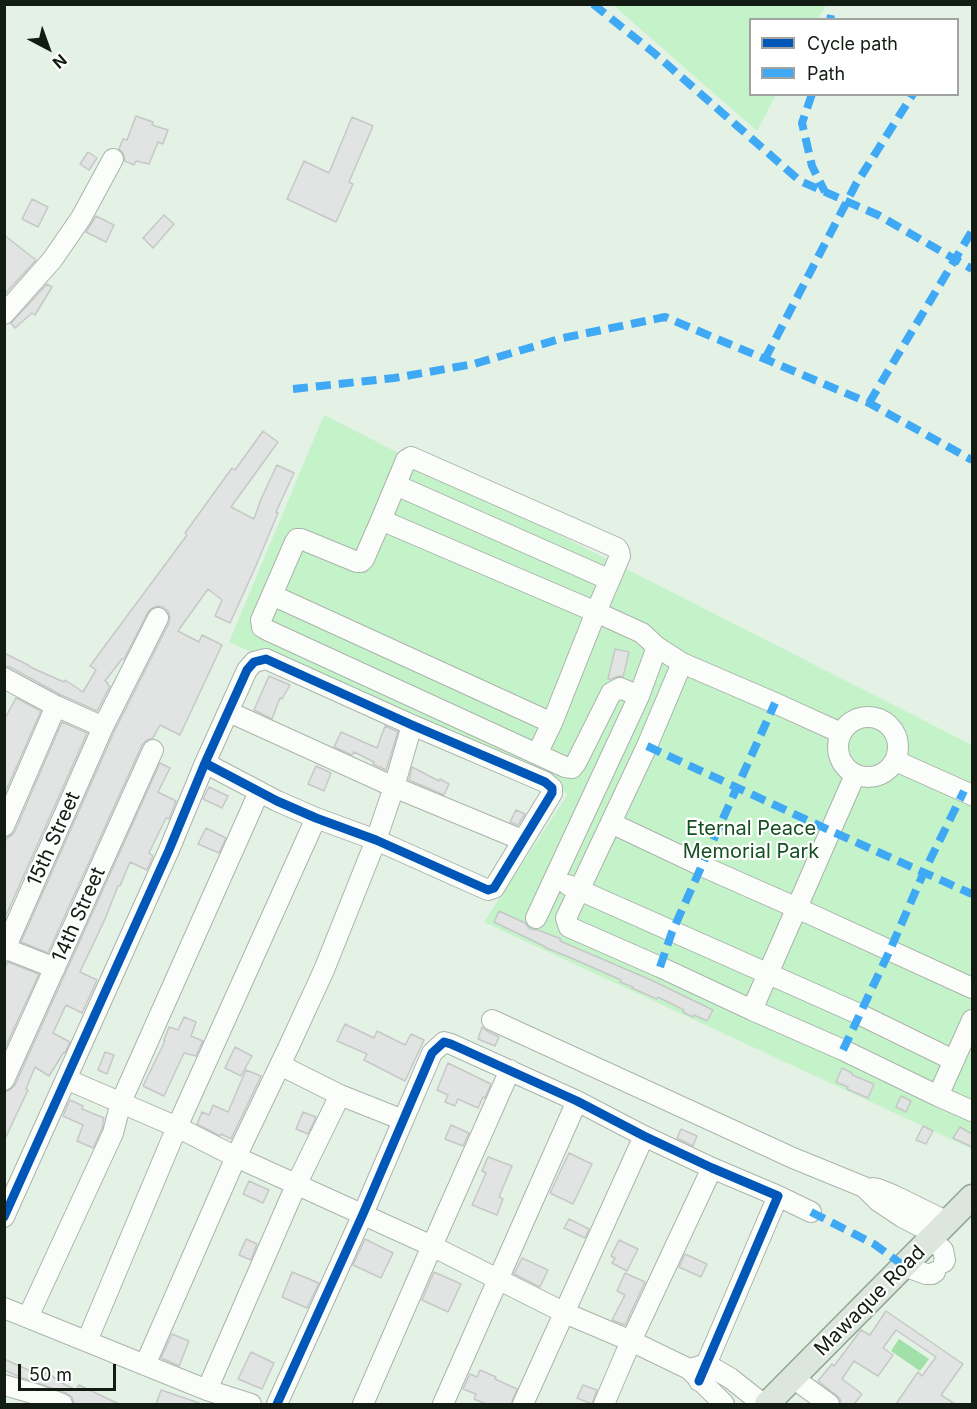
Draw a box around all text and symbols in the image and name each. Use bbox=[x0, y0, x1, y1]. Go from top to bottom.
north arrow bbox=[18, 18, 78, 78]
legend bbox=[749, 18, 959, 96]
text: Cycle path bbox=[807, 33, 898, 54]
text: N bbox=[49, 50, 71, 73]
text: Path bbox=[807, 63, 845, 84]
street label: 15th Street bbox=[23, 788, 85, 890]
park label: Eternal Peace Memorial Park bbox=[683, 817, 819, 864]
street label: 14th Street bbox=[47, 864, 111, 966]
street label: Mawaque Road bbox=[810, 1241, 930, 1361]
scale bar bbox=[21, 1352, 118, 1390]
text: 50 m bbox=[29, 1364, 72, 1385]

